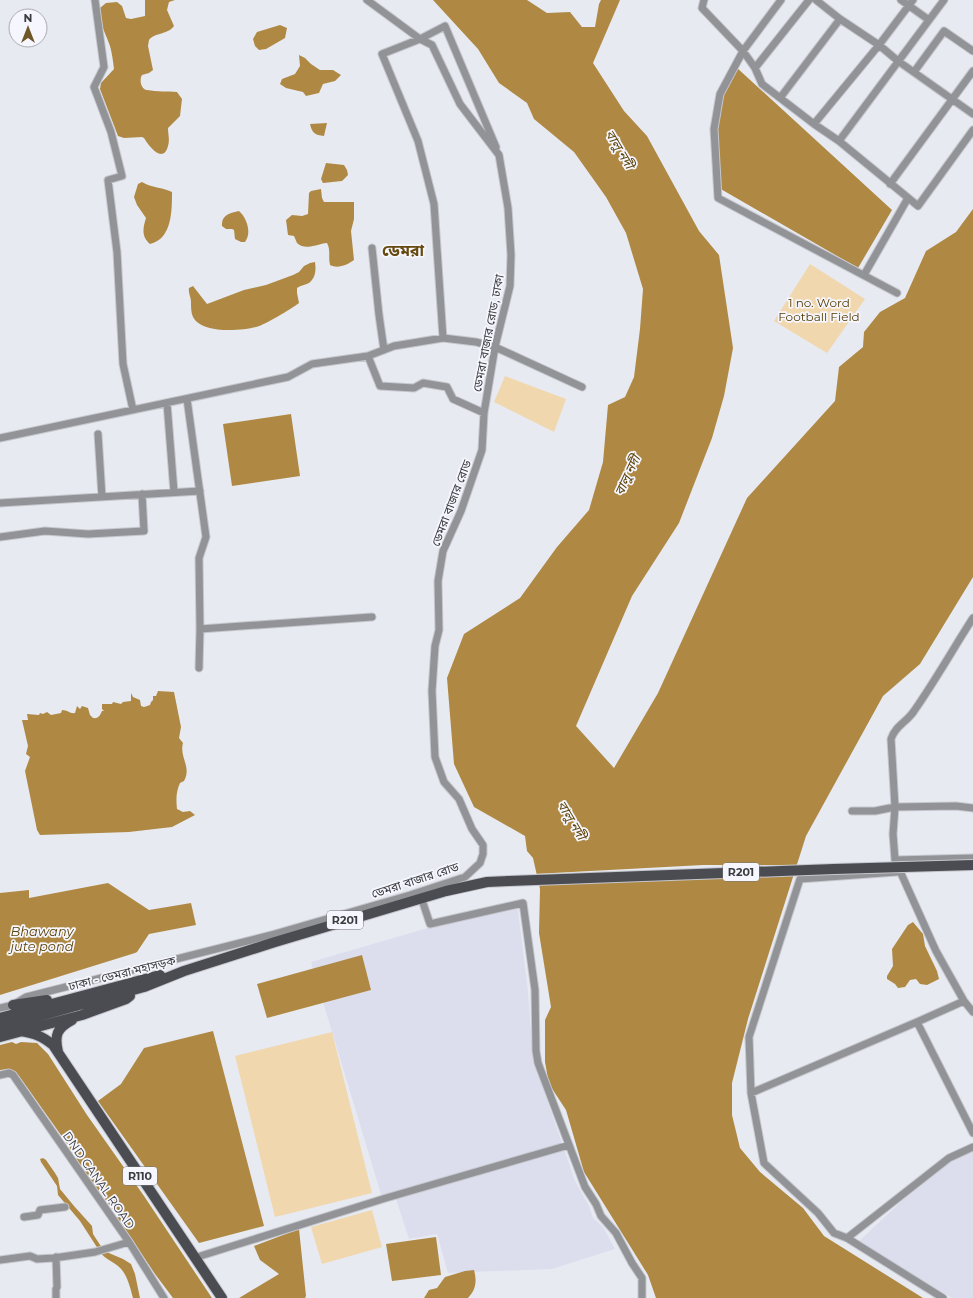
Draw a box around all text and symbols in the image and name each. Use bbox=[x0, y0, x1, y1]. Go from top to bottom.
north arrow bbox=[8, 8, 48, 48]
text: N bbox=[24, 11, 32, 25]
water label: বালু নদী bbox=[602, 127, 639, 174]
district label: ডেমরা bbox=[382, 241, 424, 260]
street label: ডেমরা বাজার রোড, ঢাকা bbox=[469, 272, 507, 393]
park label: 1 no. Word Football Field bbox=[778, 295, 860, 324]
water label: বালু নদী bbox=[611, 450, 644, 498]
street label: ডেমরা বাজার রোড bbox=[428, 457, 474, 548]
water label: বালু নদী bbox=[554, 798, 591, 845]
street label: ডেমরা বাজার রোড bbox=[369, 859, 461, 901]
road number: R201 bbox=[723, 863, 759, 881]
road number: R201 bbox=[327, 911, 363, 929]
water label: Bhawany jute pond bbox=[7, 923, 74, 954]
street label: ঢাকা - ডেমরা মহাসড়ক bbox=[66, 952, 177, 994]
street label: DND CANAL ROAD bbox=[60, 1128, 138, 1232]
road number: R110 bbox=[123, 1167, 157, 1185]

